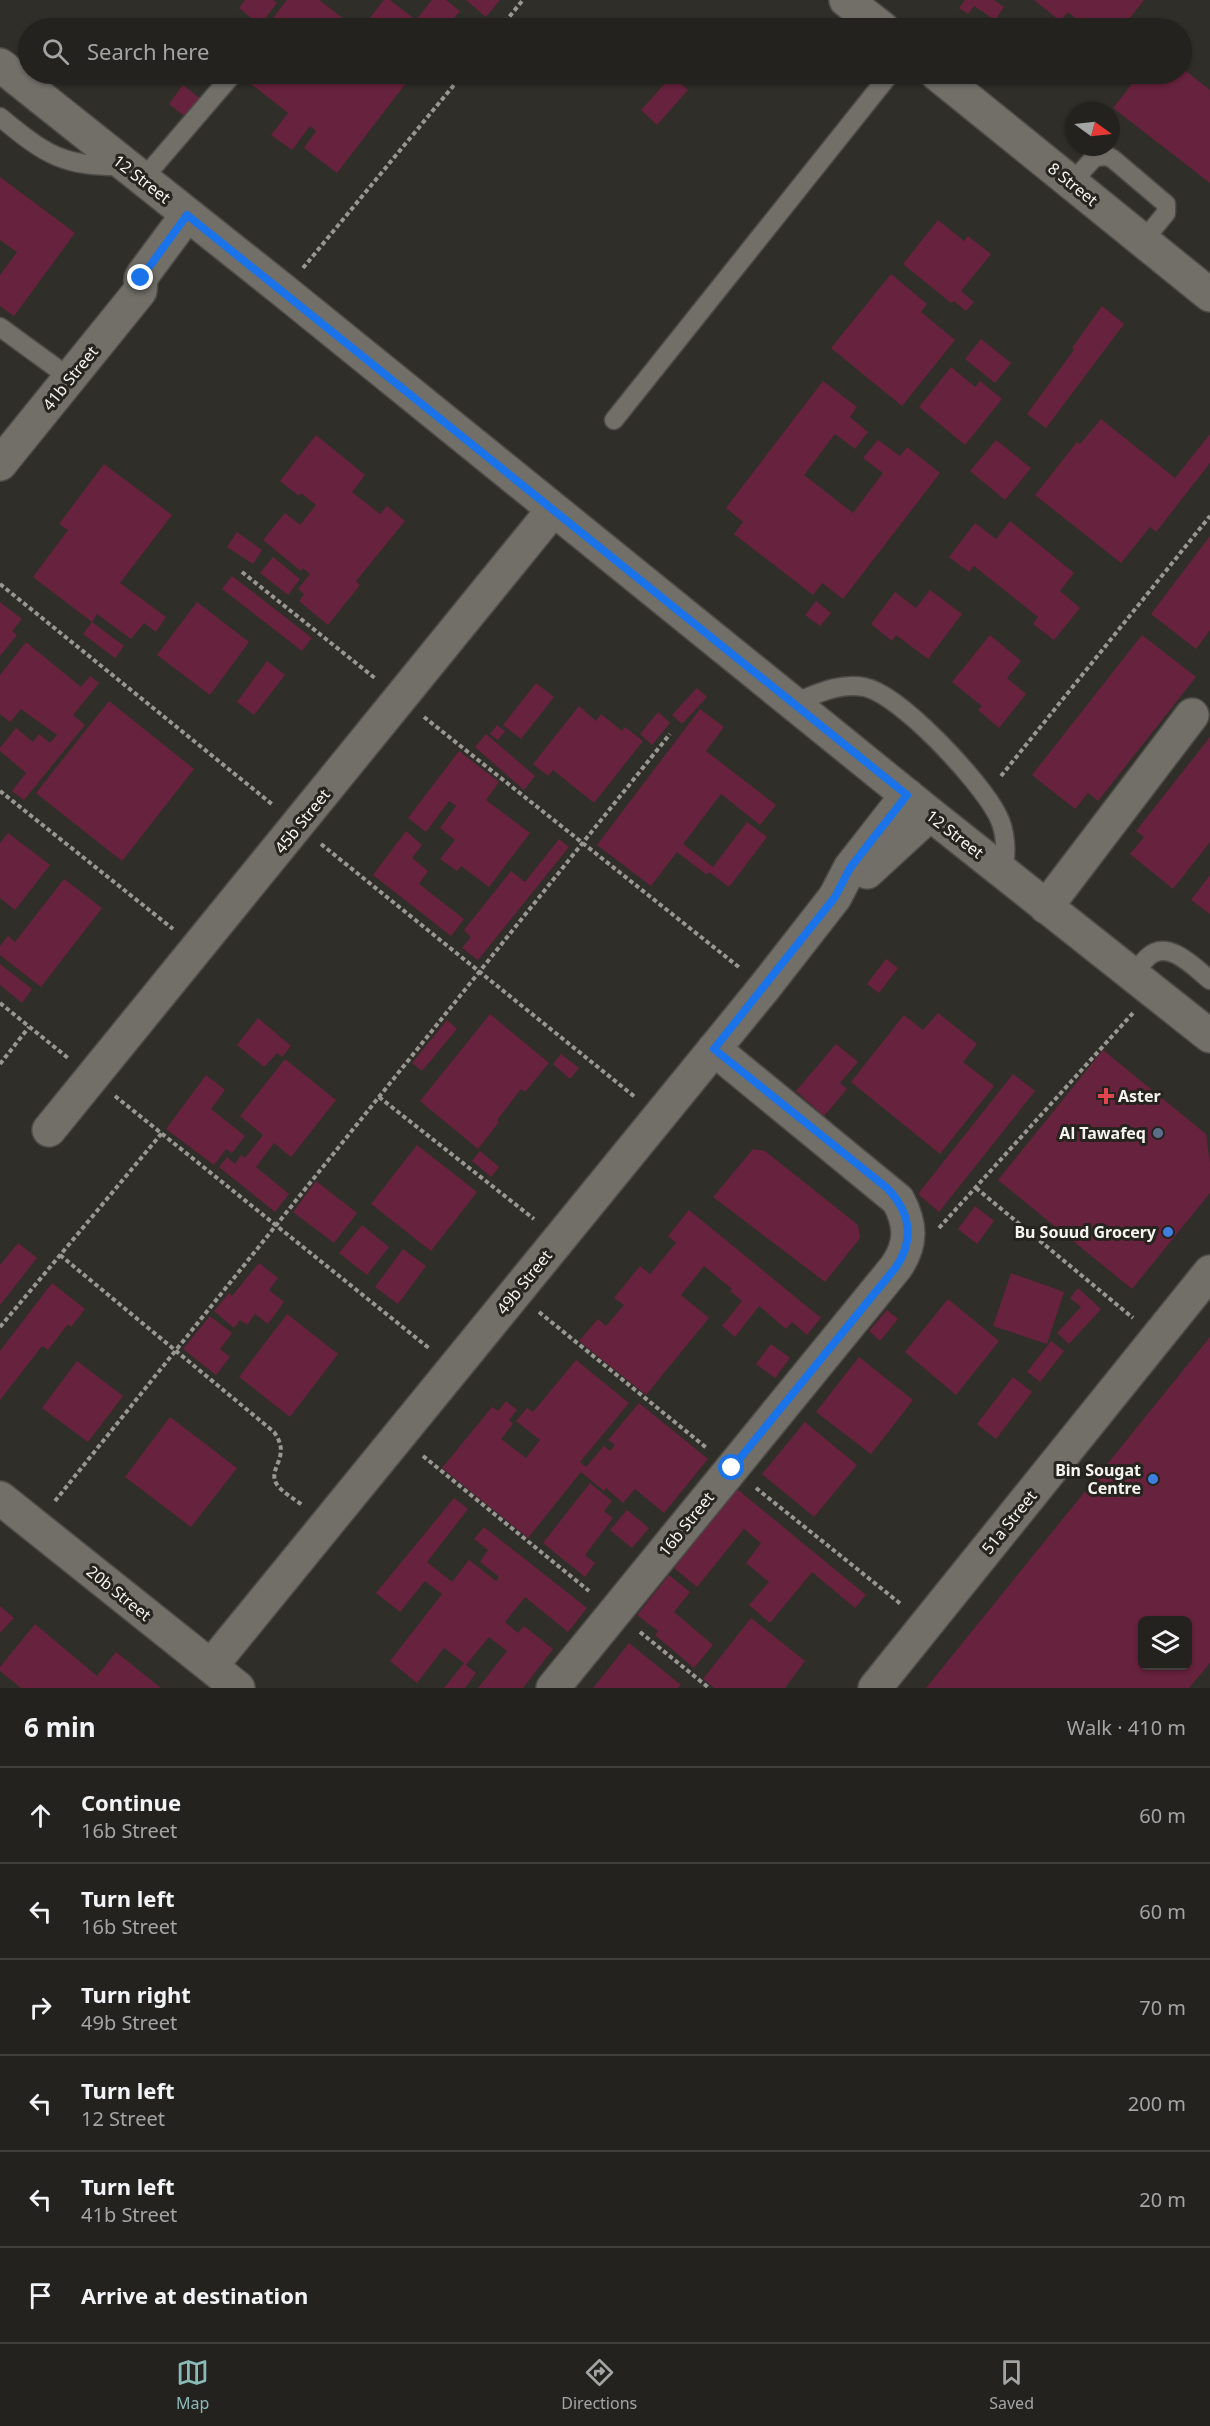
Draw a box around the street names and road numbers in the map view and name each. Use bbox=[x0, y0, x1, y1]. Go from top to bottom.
street label: 12 Street bbox=[109, 150, 175, 208]
street label: 8 Street bbox=[1044, 157, 1103, 211]
street label: 41b Street bbox=[37, 341, 103, 415]
street label: 45b Street bbox=[269, 784, 335, 858]
street label: 12 Street bbox=[922, 805, 988, 863]
street label: 49b Street bbox=[491, 1245, 557, 1319]
street label: 51a Street bbox=[976, 1485, 1042, 1559]
street label: 16b Street bbox=[653, 1487, 719, 1561]
street label: 20b Street bbox=[82, 1560, 156, 1626]

